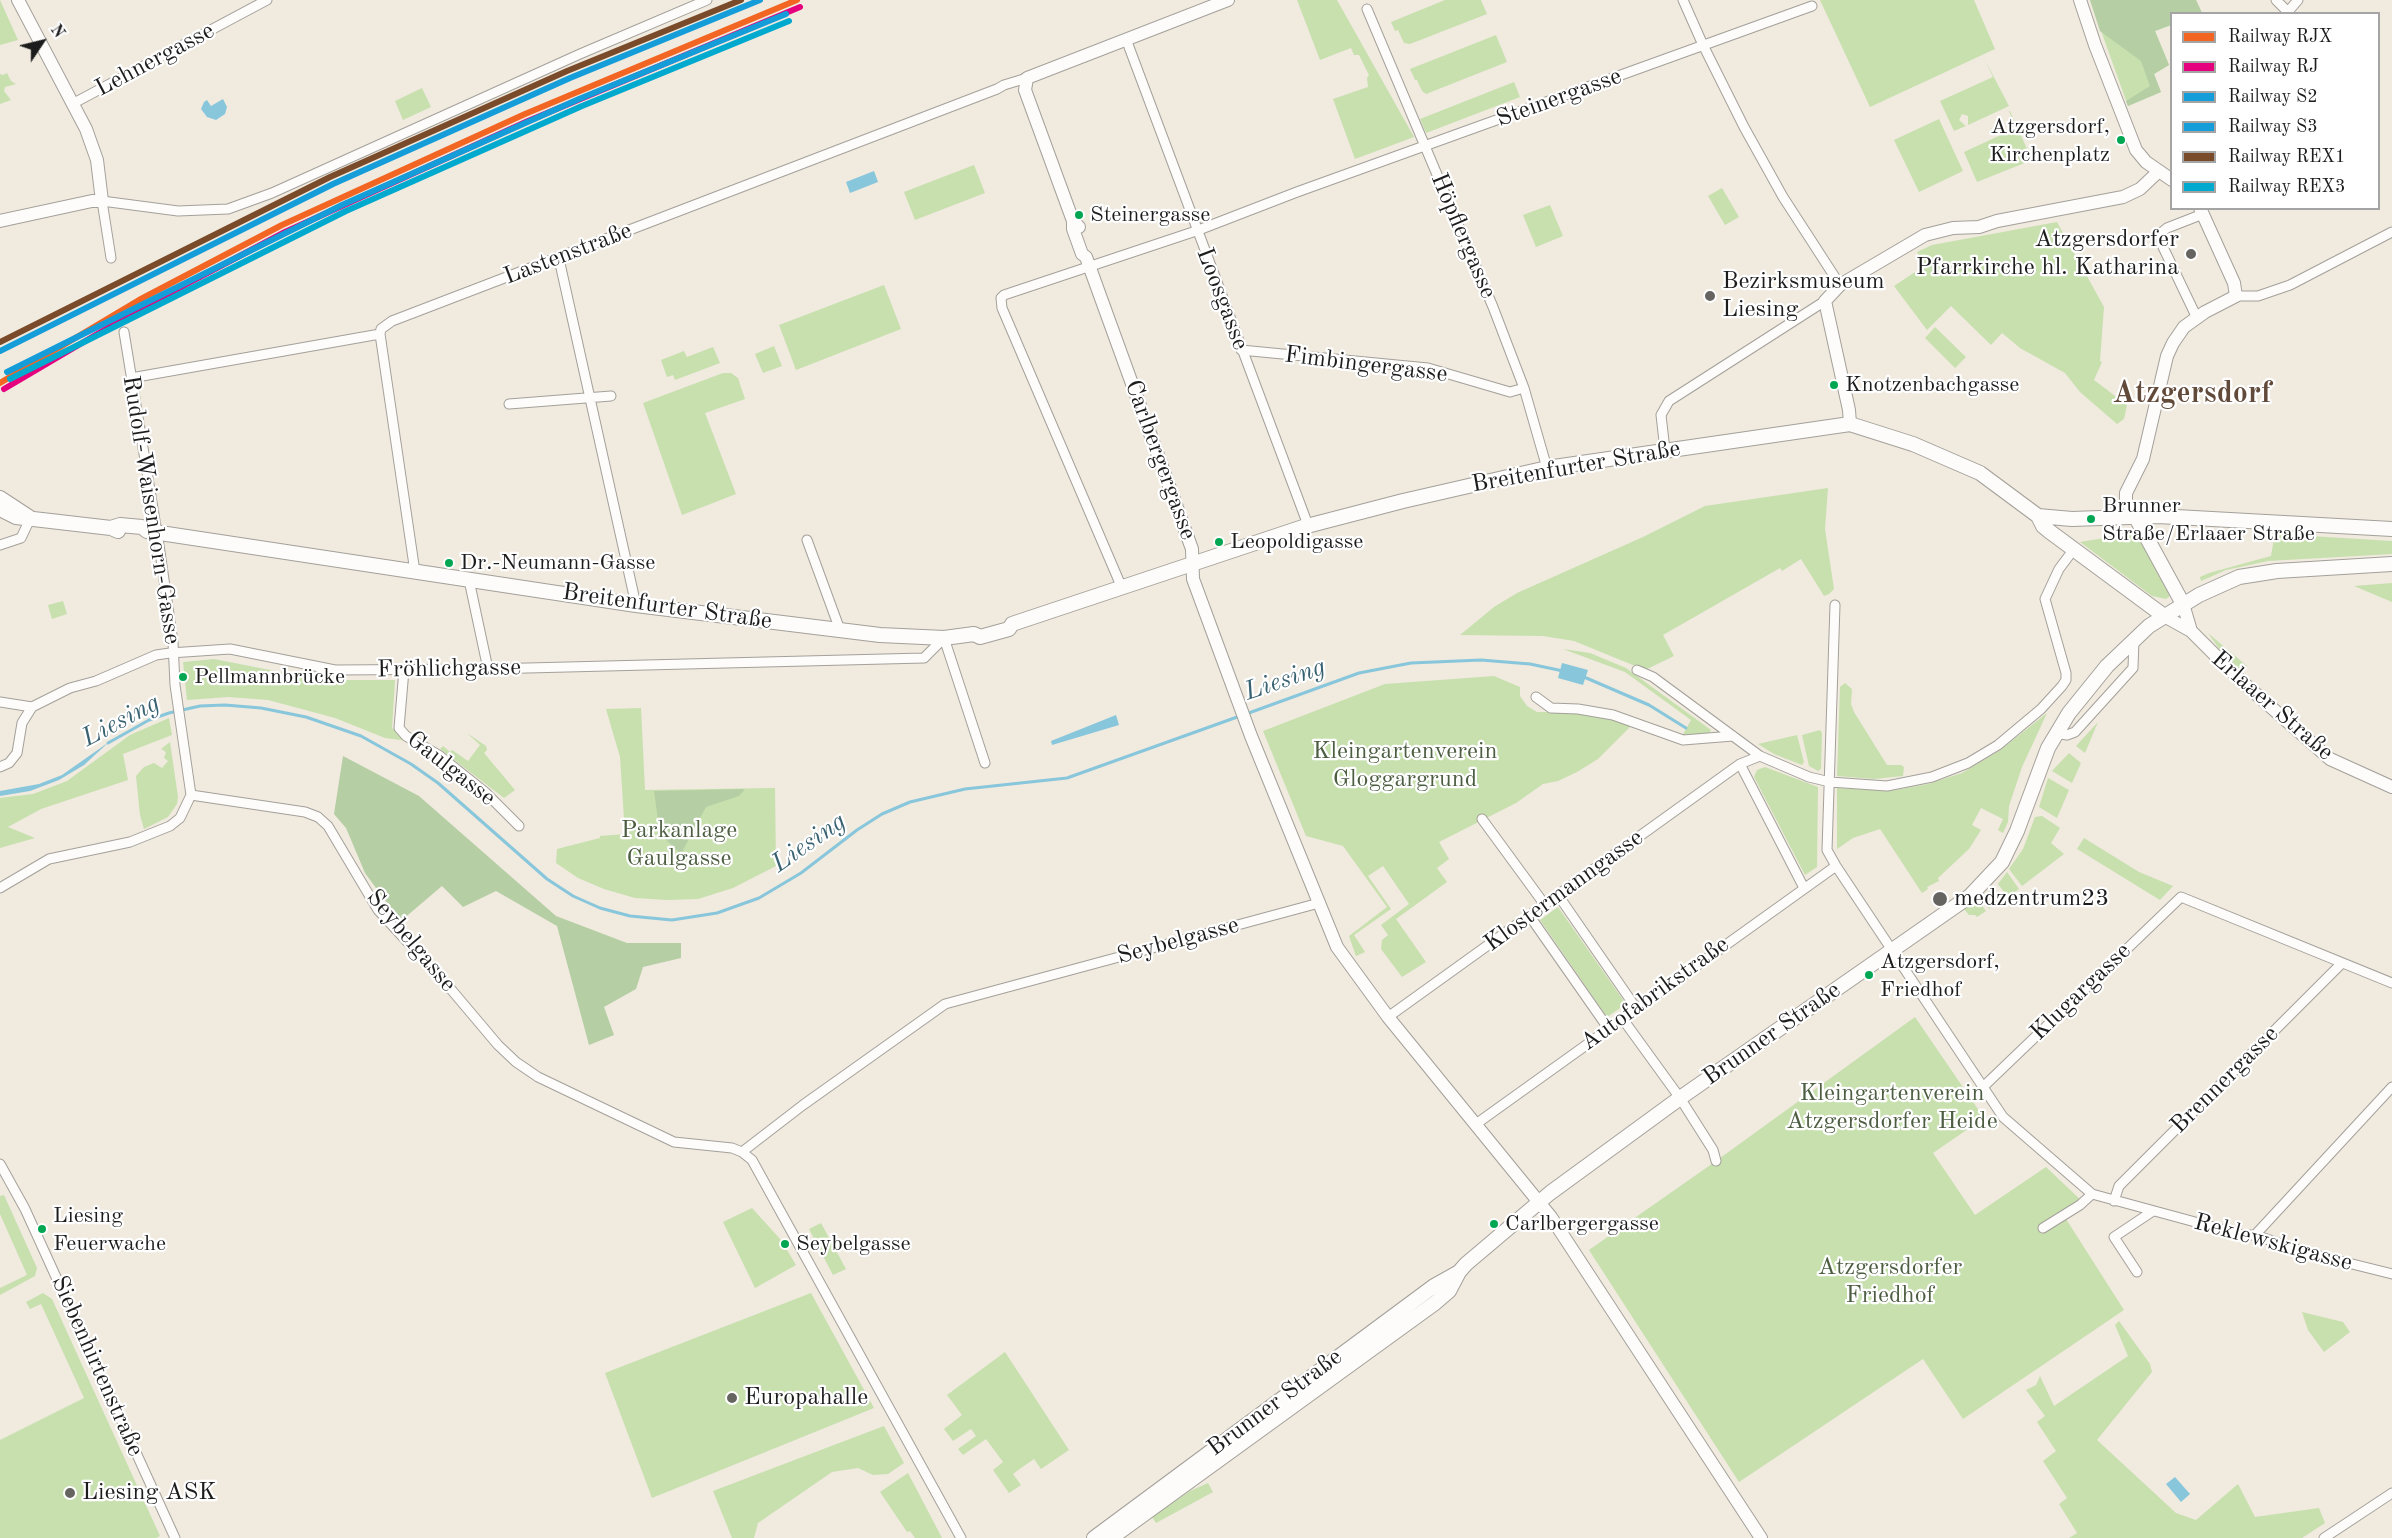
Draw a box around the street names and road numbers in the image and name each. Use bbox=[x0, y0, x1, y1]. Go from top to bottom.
street label: Lehnergasse bbox=[91, 17, 219, 103]
street label: Steinergasse bbox=[1492, 62, 1626, 134]
street label: Höpflergasse bbox=[1424, 169, 1502, 303]
street label: Lastenstraße bbox=[500, 216, 636, 292]
street label: Loosgasse bbox=[1189, 244, 1255, 354]
street label: Fimbingergasse bbox=[1283, 341, 1449, 389]
street label: Rudolf-Waisenhorn-Gasse bbox=[116, 374, 186, 646]
street label: Carlbergergasse bbox=[1118, 376, 1202, 544]
street label: Breitenfurter Straße bbox=[1469, 434, 1683, 500]
street label: Breitenfurter Straße bbox=[560, 578, 774, 636]
street label: Erlaaer Straße bbox=[2205, 645, 2339, 767]
street label: Fröhlichgasse bbox=[377, 653, 521, 685]
street label: Gaulgasse bbox=[401, 725, 501, 813]
street label: Klostermanngasse bbox=[1479, 824, 1649, 958]
street label: Seybelgasse bbox=[360, 884, 462, 998]
street label: Seybelgasse bbox=[1114, 911, 1242, 971]
street label: Autofabrikstraße bbox=[1575, 930, 1735, 1058]
street label: Klugargasse bbox=[2025, 937, 2137, 1047]
street label: Brunner Straße bbox=[1698, 976, 1846, 1092]
street label: Brennergasse bbox=[2165, 1020, 2285, 1140]
street label: Reklewskigasse bbox=[2191, 1208, 2355, 1278]
street label: Siebenhirtenstraße bbox=[44, 1271, 150, 1461]
street label: Brunner Straße bbox=[1202, 1343, 1348, 1463]

